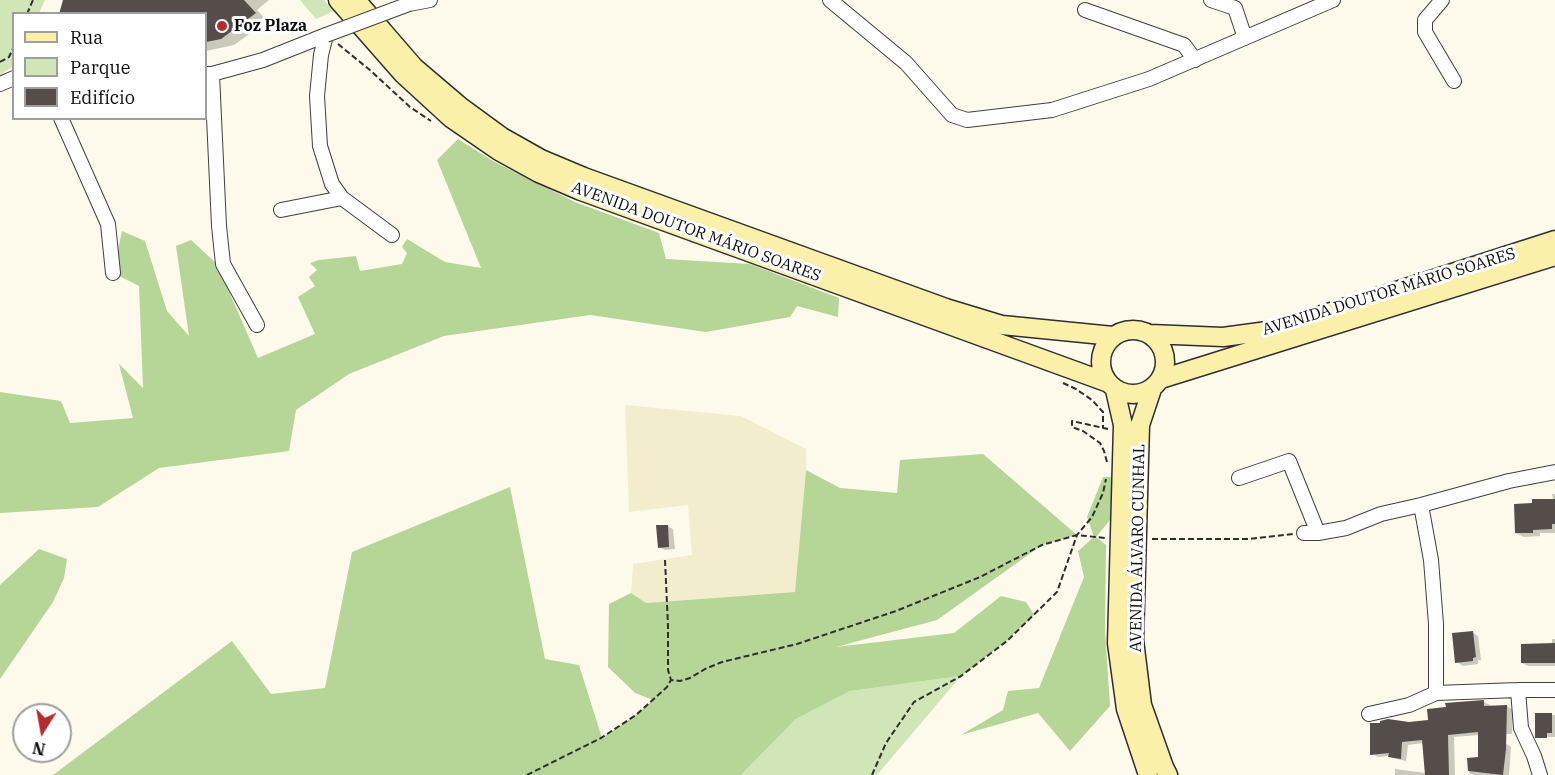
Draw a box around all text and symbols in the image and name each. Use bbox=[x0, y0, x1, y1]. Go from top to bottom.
legend bbox=[12, 12, 207, 120]
place label: Foz Plaza bbox=[234, 16, 307, 36]
marker: Foz Plaza bbox=[215, 19, 229, 33]
text: Rua bbox=[70, 26, 103, 49]
text: Parque bbox=[70, 56, 130, 79]
text: Edifício bbox=[70, 86, 135, 109]
street label: AVENIDA DOUTOR MÁRIO SOARES bbox=[569, 178, 823, 286]
street label: AVENIDA DOUTOR MÁRIO SOARES bbox=[1260, 244, 1518, 340]
street label: AVENIDA ÁLVARO CUNHAL bbox=[1127, 444, 1149, 652]
north arrow bbox=[12, 703, 72, 763]
text: N bbox=[31, 738, 47, 760]

